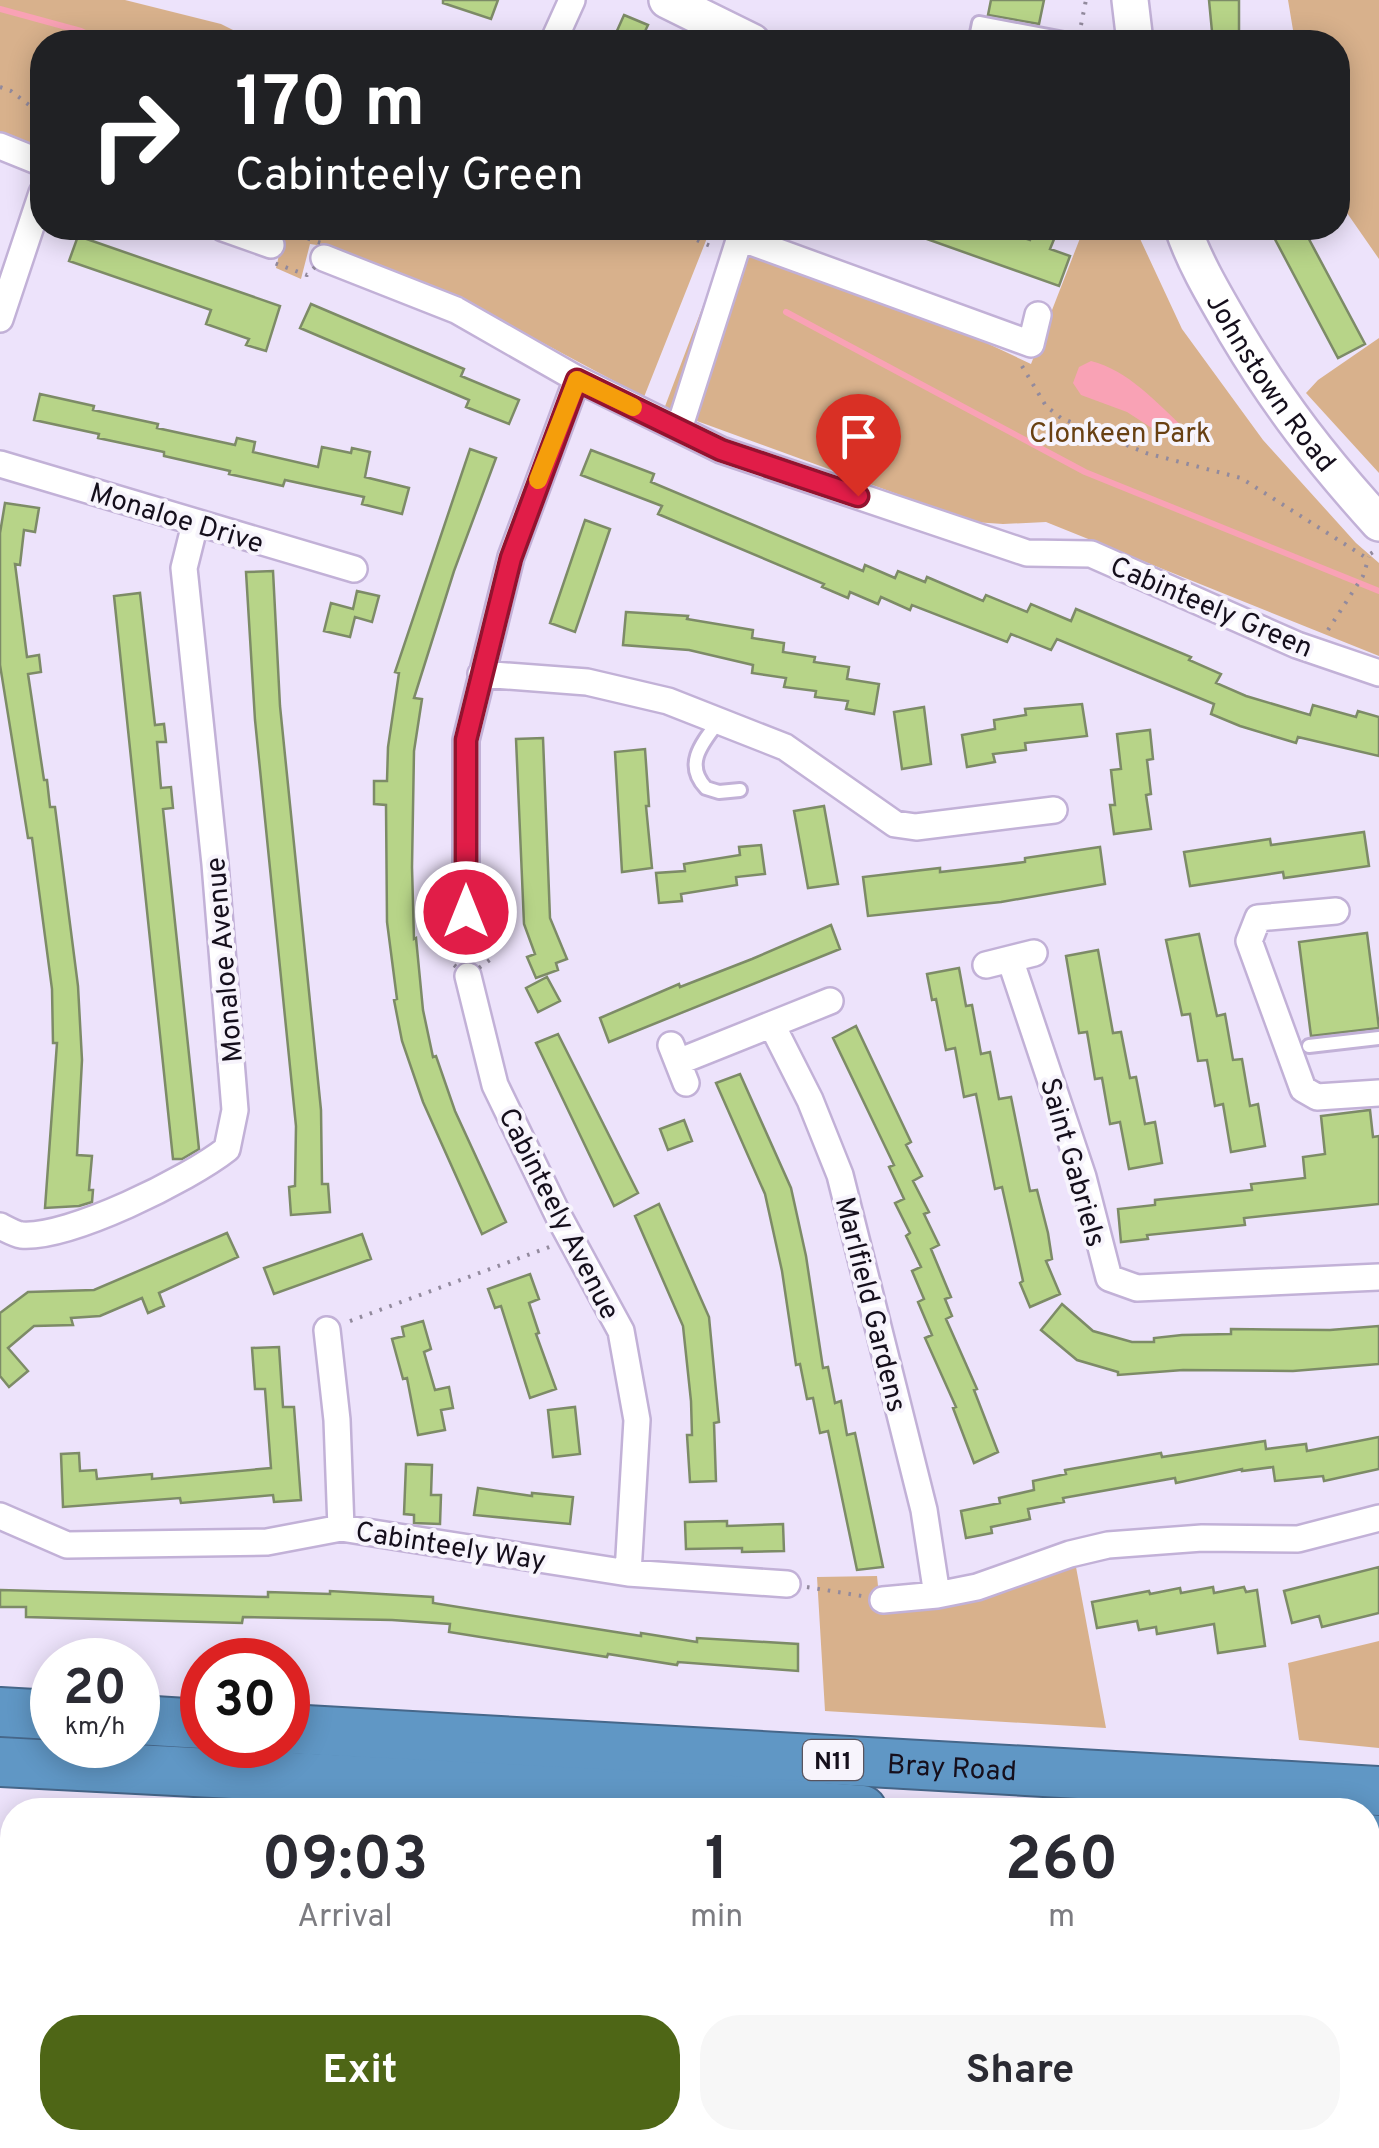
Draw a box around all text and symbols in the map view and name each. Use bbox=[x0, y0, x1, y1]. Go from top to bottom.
text: 170 m bbox=[235, 62, 425, 151]
icon: right bbox=[70, 70, 200, 200]
text: Cabinteely Green bbox=[235, 149, 583, 206]
street label: Johnstown Road bbox=[1196, 287, 1342, 481]
pin bbox=[816, 394, 901, 497]
icon: arrive bbox=[831, 409, 886, 464]
park label: Clonkeen Park bbox=[1029, 417, 1211, 453]
street label: Monaloe Drive bbox=[85, 476, 267, 563]
street label: Cabinteely Green bbox=[1104, 550, 1318, 668]
street label: Monaloe Avenue bbox=[199, 855, 253, 1064]
position arrow bbox=[414, 860, 518, 964]
street label: Saint Gabriels bbox=[1030, 1074, 1112, 1251]
street label: Cabinteely Avenue bbox=[488, 1102, 626, 1326]
street label: Marlfield Gardens bbox=[825, 1193, 913, 1416]
street label: Cabinteely Way bbox=[353, 1515, 548, 1581]
speed limit sign: 30 bbox=[180, 1638, 310, 1768]
text: 20 bbox=[63, 1659, 127, 1722]
text: km/h bbox=[65, 1712, 125, 1744]
road number: N11 bbox=[803, 1740, 863, 1780]
street label: Bray Road bbox=[886, 1748, 1018, 1791]
text: 09:03 bbox=[262, 1825, 428, 1901]
text: 1 bbox=[705, 1825, 729, 1901]
text: 260 bbox=[1005, 1825, 1118, 1901]
text: Arrival bbox=[297, 1898, 393, 1938]
text: min bbox=[690, 1898, 743, 1938]
text: m bbox=[1048, 1898, 1075, 1938]
button: Exit bbox=[40, 2015, 680, 2130]
button: Share bbox=[700, 2015, 1340, 2130]

